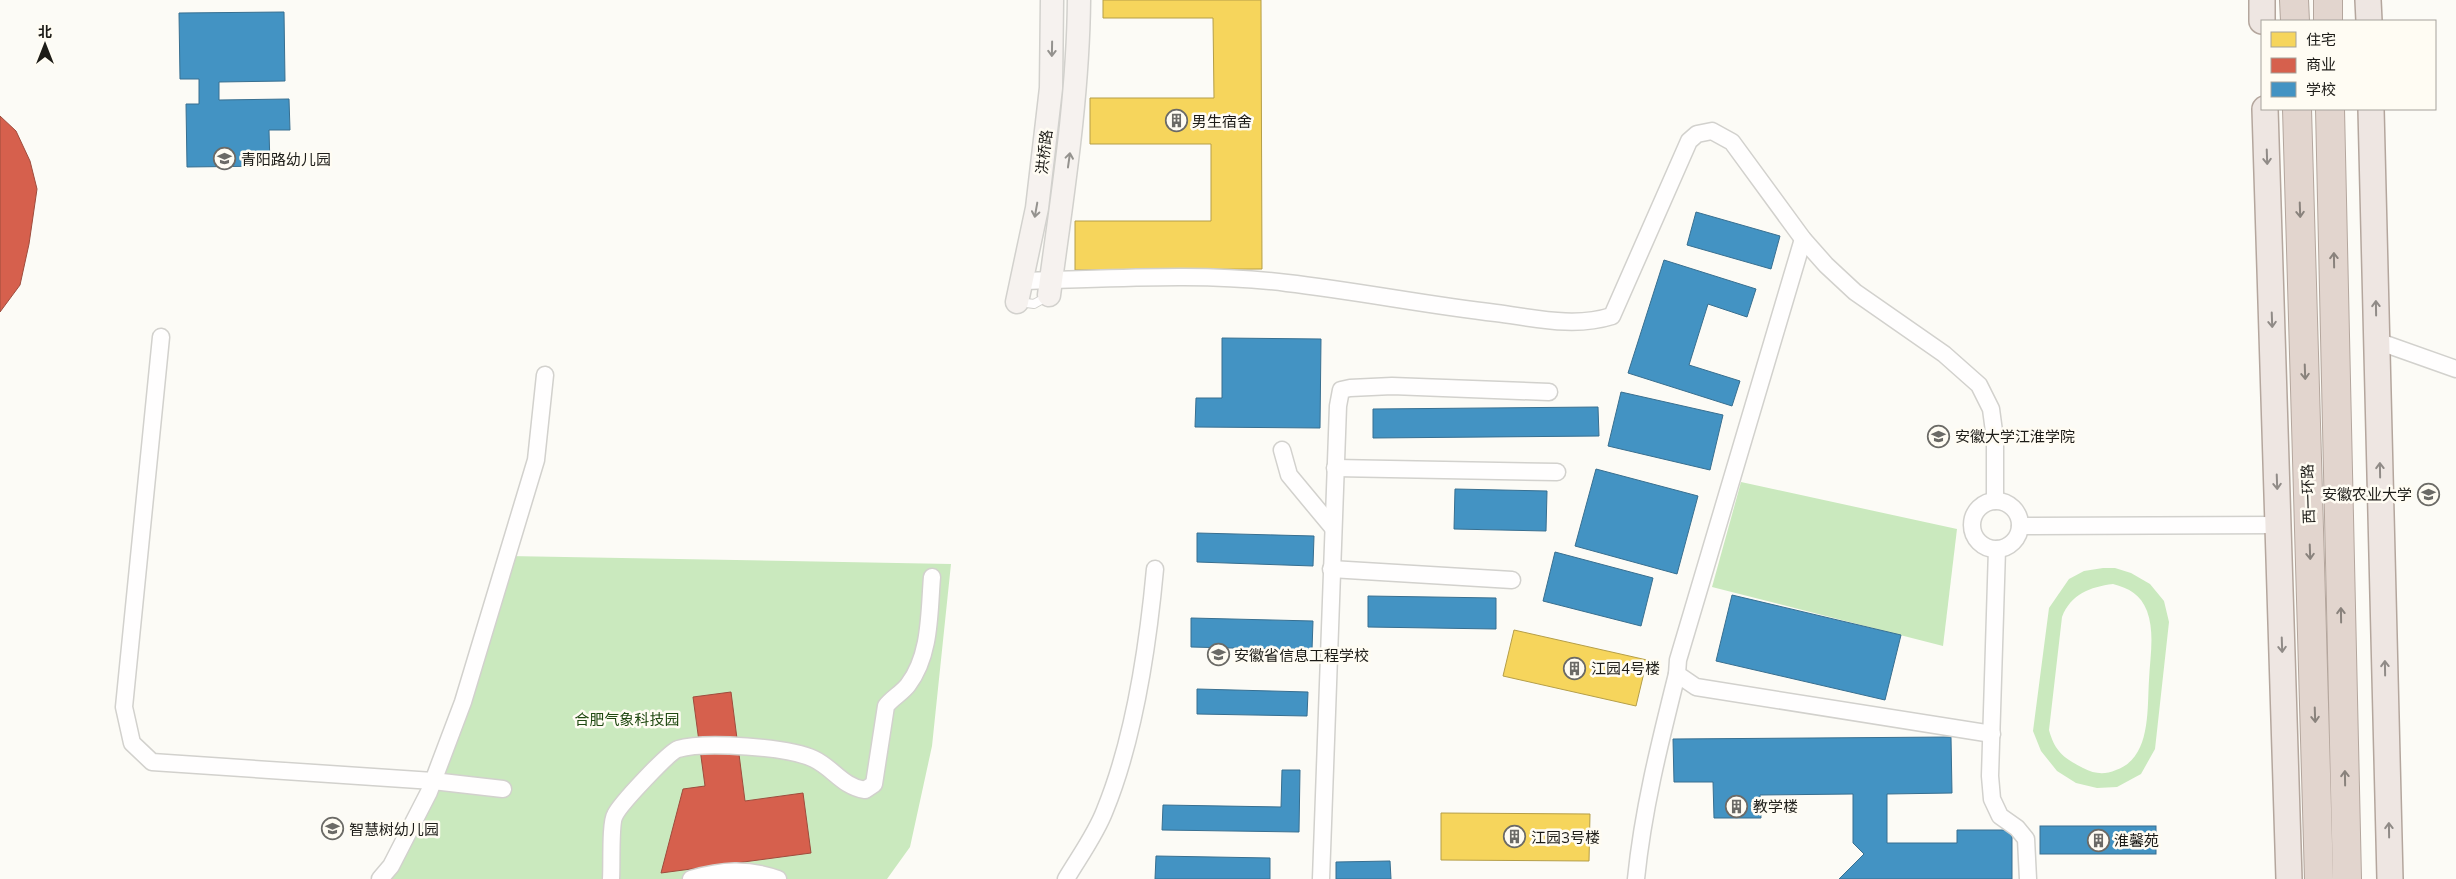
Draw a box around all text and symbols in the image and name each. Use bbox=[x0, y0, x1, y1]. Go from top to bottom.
north arrow bbox=[20, 20, 70, 70]
legend bbox=[2261, 20, 2436, 110]
text: 北 bbox=[38, 23, 52, 41]
text: 住宅 bbox=[2306, 30, 2336, 49]
one-way arrow bbox=[1047, 40, 1057, 56]
text: 商业 bbox=[2306, 55, 2336, 74]
text: 学校 bbox=[2306, 80, 2336, 99]
building icon: 男生宿舍 bbox=[1164, 109, 1188, 133]
place label: 男生宿舍 bbox=[1192, 112, 1252, 131]
street label: 洪桥路 bbox=[1032, 129, 1056, 175]
school or university icon: 青阳路幼儿园 bbox=[213, 147, 237, 171]
one-way arrow bbox=[2262, 149, 2271, 165]
place label: 青阳路幼儿园 bbox=[241, 150, 331, 169]
one-way arrow bbox=[1064, 153, 1074, 169]
one-way arrow bbox=[1031, 202, 1041, 218]
one-way arrow bbox=[2296, 202, 2305, 218]
one-way arrow bbox=[2329, 253, 2338, 269]
one-way arrow bbox=[2371, 300, 2381, 316]
one-way arrow bbox=[2267, 312, 2277, 328]
one-way arrow bbox=[2300, 364, 2310, 380]
school or university icon: 安徽大学江淮学院 bbox=[1927, 424, 1951, 448]
place label: 安徽大学江淮学院 bbox=[1955, 427, 2075, 446]
one-way arrow bbox=[2375, 463, 2385, 479]
street label: 西一环路 bbox=[2297, 464, 2319, 524]
one-way arrow bbox=[2272, 474, 2281, 490]
school or university icon: 安徽农业大学 bbox=[2416, 482, 2440, 506]
place label: 安徽农业大学 bbox=[2322, 485, 2412, 504]
one-way arrow bbox=[2305, 544, 2315, 560]
one-way arrow bbox=[2336, 608, 2346, 624]
one-way arrow bbox=[2277, 636, 2287, 652]
school or university icon: 安徽省信息工程学校 bbox=[1206, 643, 1230, 667]
place label: 安徽省信息工程学校 bbox=[1234, 646, 1369, 665]
building icon: 江园4号楼 bbox=[1563, 656, 1587, 680]
place label: 江园4号楼 bbox=[1591, 659, 1660, 678]
one-way arrow bbox=[2380, 660, 2390, 676]
one-way arrow bbox=[2310, 707, 2319, 723]
park label: 合肥气象科技园 bbox=[574, 710, 680, 729]
one-way arrow bbox=[2340, 770, 2350, 786]
building icon: 教学楼 bbox=[1725, 794, 1749, 818]
place label: 教学楼 bbox=[1753, 797, 1798, 816]
school or university icon: 智慧树幼儿园 bbox=[321, 817, 345, 841]
place label: 智慧树幼儿园 bbox=[349, 820, 439, 839]
one-way arrow bbox=[2384, 823, 2394, 839]
building icon: 江园3号楼 bbox=[1503, 825, 1527, 849]
place label: 江园3号楼 bbox=[1531, 828, 1600, 847]
building icon: 淮馨苑 bbox=[2086, 828, 2110, 852]
place label: 淮馨苑 bbox=[2114, 831, 2159, 850]

